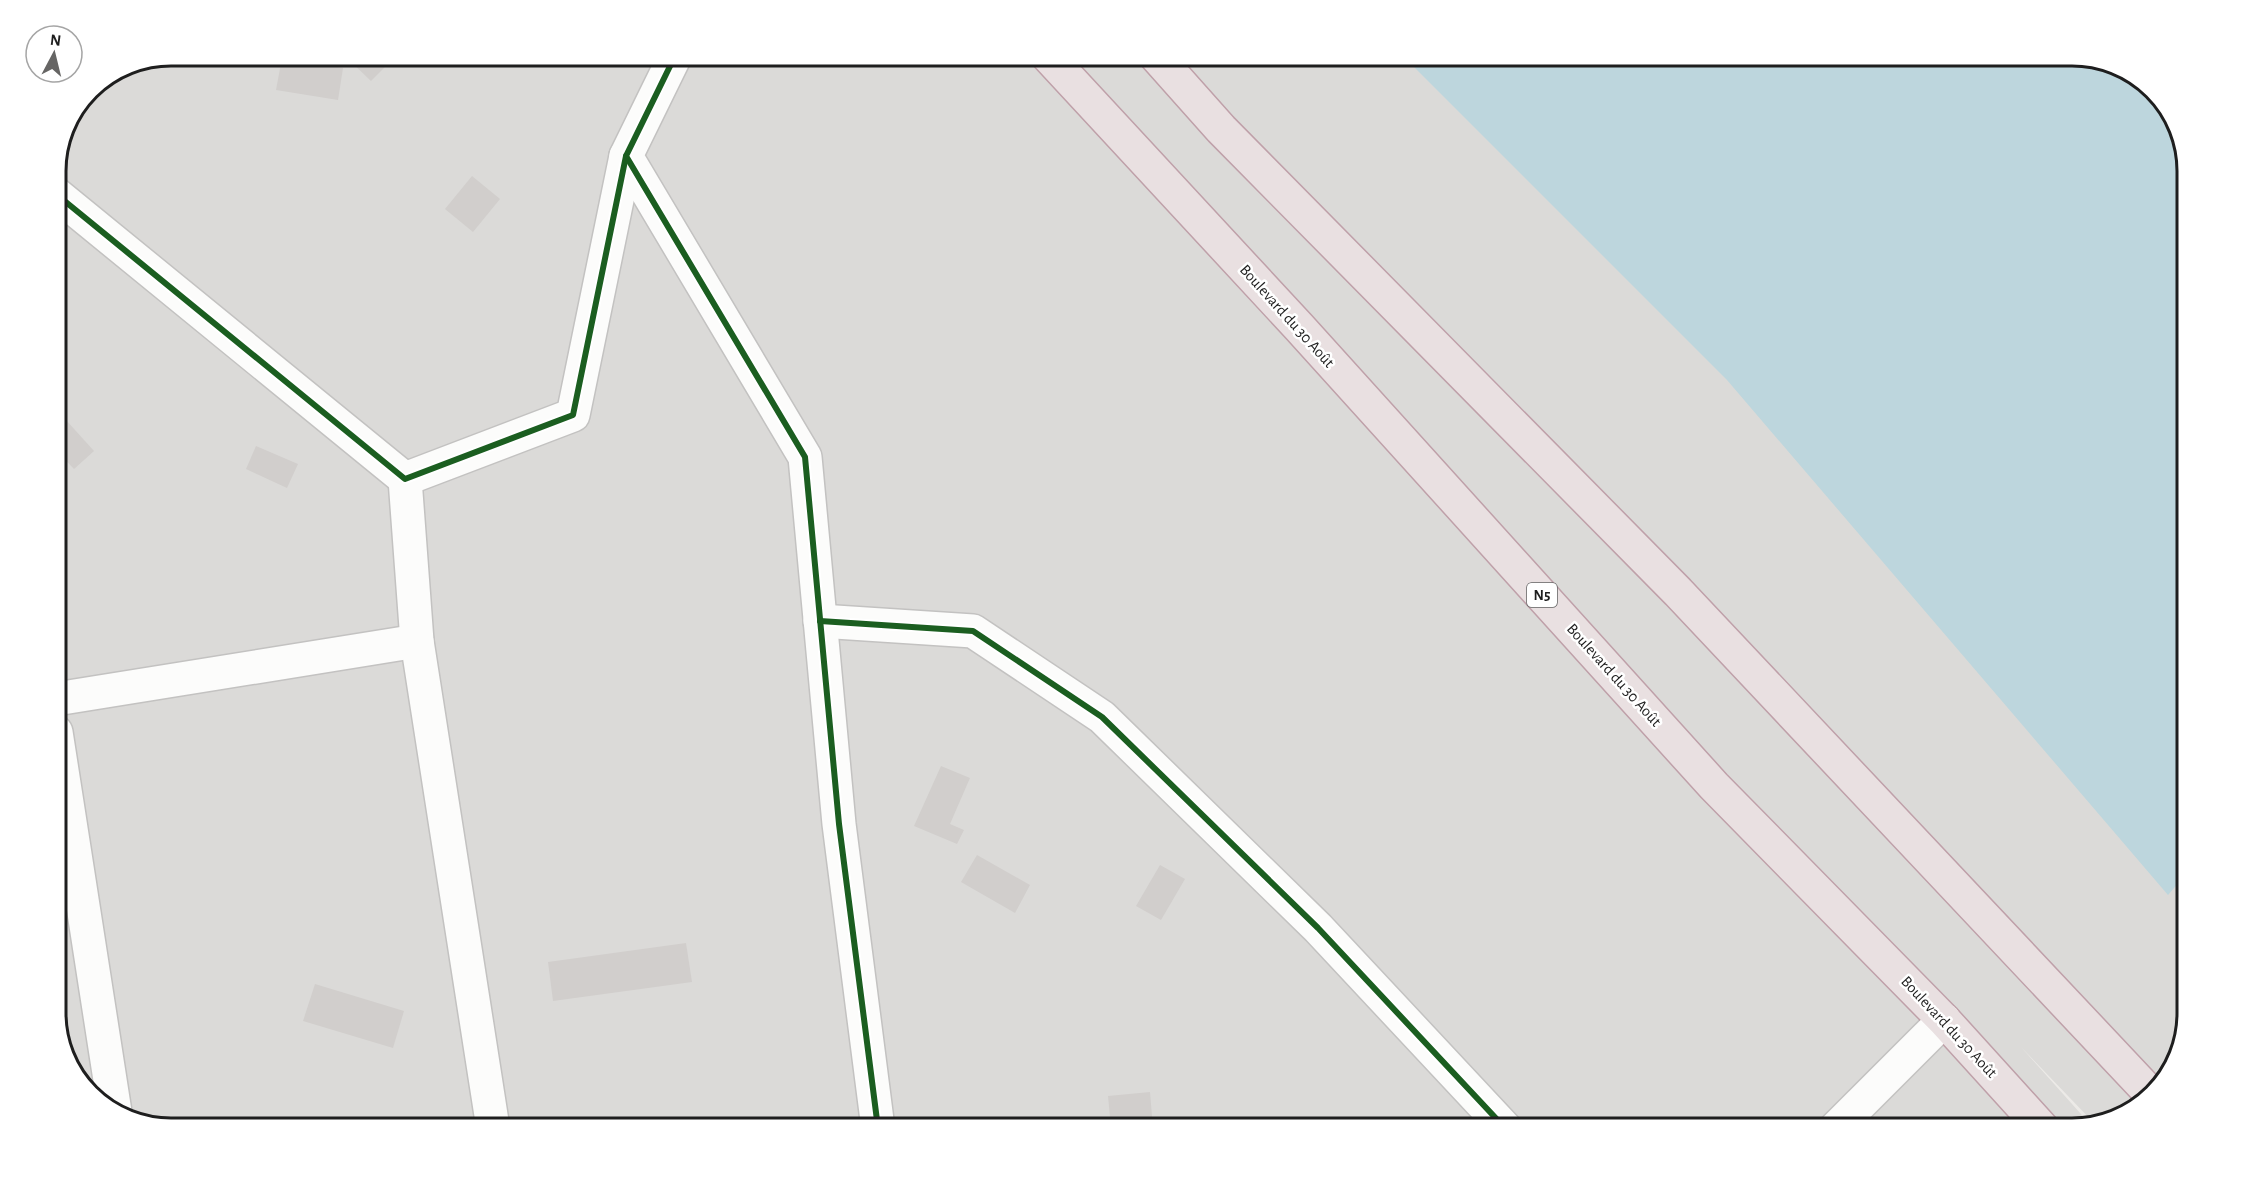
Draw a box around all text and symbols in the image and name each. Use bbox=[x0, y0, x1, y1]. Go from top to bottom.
north arrow bbox=[24, 24, 84, 84]
text: N bbox=[49, 31, 62, 49]
street label: Boulevard du 30 Août bbox=[1237, 261, 1337, 371]
road number: N5 bbox=[1527, 583, 1557, 607]
street label: Boulevard du 30 Août bbox=[1564, 620, 1664, 730]
street label: Boulevard du 30 Août bbox=[1898, 973, 2000, 1081]

